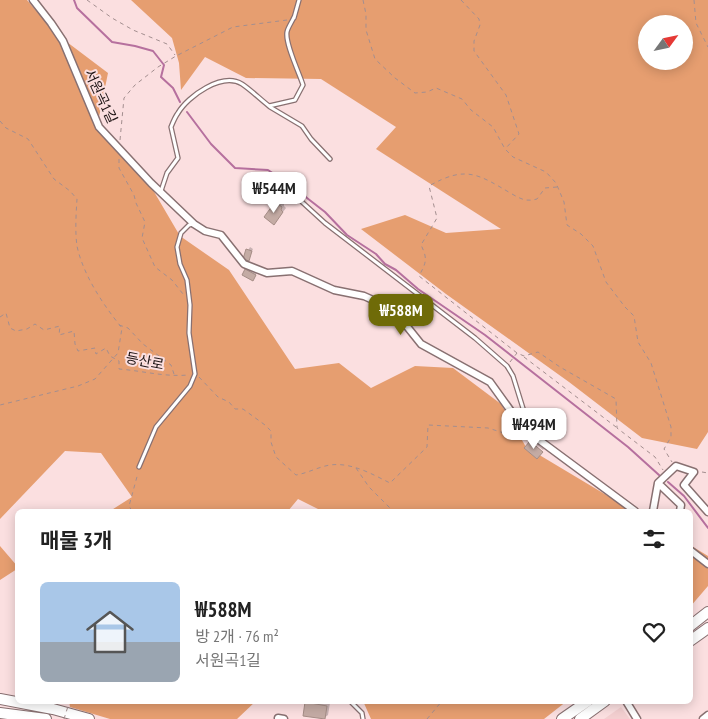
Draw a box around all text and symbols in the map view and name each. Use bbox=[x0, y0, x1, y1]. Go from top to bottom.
north arrow bbox=[638, 15, 692, 70]
map controls bbox=[638, 15, 693, 70]
street label: 서원곡1길 bbox=[81, 66, 121, 126]
pin: ₩544M bbox=[239, 172, 309, 214]
text: ₩544M bbox=[252, 178, 296, 198]
pin: ₩588M bbox=[366, 294, 436, 336]
text: ₩588M bbox=[379, 300, 423, 320]
street label: 등산로 bbox=[124, 348, 166, 374]
pin: ₩494M bbox=[499, 408, 569, 450]
text: ₩494M bbox=[512, 414, 556, 434]
icon: filters bbox=[640, 525, 668, 553]
text: 매물 3개 bbox=[40, 527, 112, 554]
text: ₩588M bbox=[195, 596, 251, 623]
icon: home bbox=[80, 602, 140, 662]
icon: heart bbox=[640, 618, 668, 646]
text: 방 2개 · 76 m² bbox=[195, 626, 279, 646]
text: 서원곡1길 bbox=[195, 650, 261, 670]

